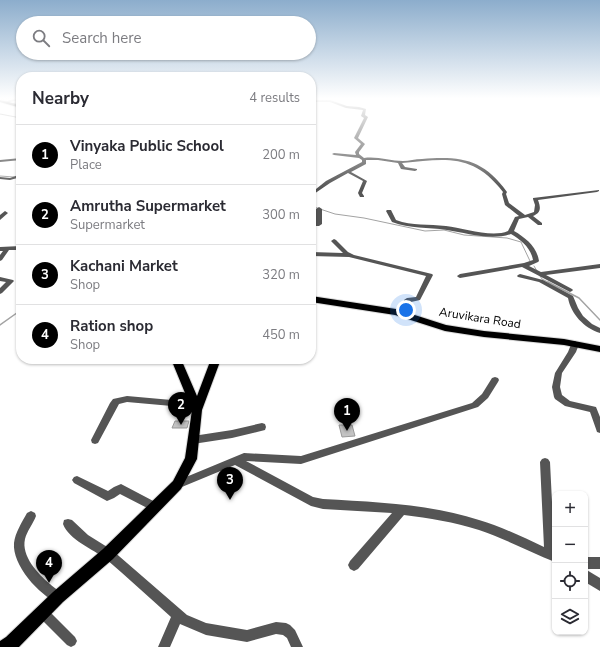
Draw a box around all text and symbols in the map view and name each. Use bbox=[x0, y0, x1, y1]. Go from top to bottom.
search box bbox=[16, 16, 316, 60]
icon: search bbox=[30, 27, 52, 49]
text: Search here bbox=[62, 28, 142, 48]
text: Nearby bbox=[32, 87, 89, 110]
text: 4 results bbox=[249, 89, 300, 107]
text: Vinyaka Public School bbox=[70, 136, 224, 156]
text: 1 bbox=[41, 146, 49, 164]
text: 200 m bbox=[262, 146, 300, 164]
text: Place bbox=[70, 156, 102, 174]
text: Amrutha Supermarket bbox=[70, 196, 226, 216]
text: 2 bbox=[41, 206, 49, 224]
text: 300 m bbox=[262, 206, 300, 224]
text: Supermarket bbox=[70, 216, 145, 234]
text: Kachani Market bbox=[70, 256, 178, 276]
text: 3 bbox=[41, 266, 49, 284]
text: 320 m bbox=[262, 266, 300, 284]
text: Shop bbox=[70, 276, 100, 294]
your location bbox=[396, 300, 416, 320]
street label: Aruvikara Road bbox=[438, 304, 522, 332]
text: Ration shop bbox=[70, 316, 153, 336]
text: 4 bbox=[41, 326, 49, 344]
text: 450 m bbox=[262, 326, 300, 344]
text: Shop bbox=[70, 336, 100, 354]
pin: 2 bbox=[168, 392, 194, 425]
pin: 1 bbox=[334, 398, 360, 431]
pin: 3 bbox=[217, 467, 243, 500]
map controls bbox=[552, 491, 588, 635]
button: + bbox=[552, 491, 588, 527]
button: − bbox=[552, 527, 588, 563]
pin: 4 bbox=[36, 550, 62, 583]
button: locate bbox=[552, 563, 588, 599]
button: layers bbox=[552, 599, 588, 635]

